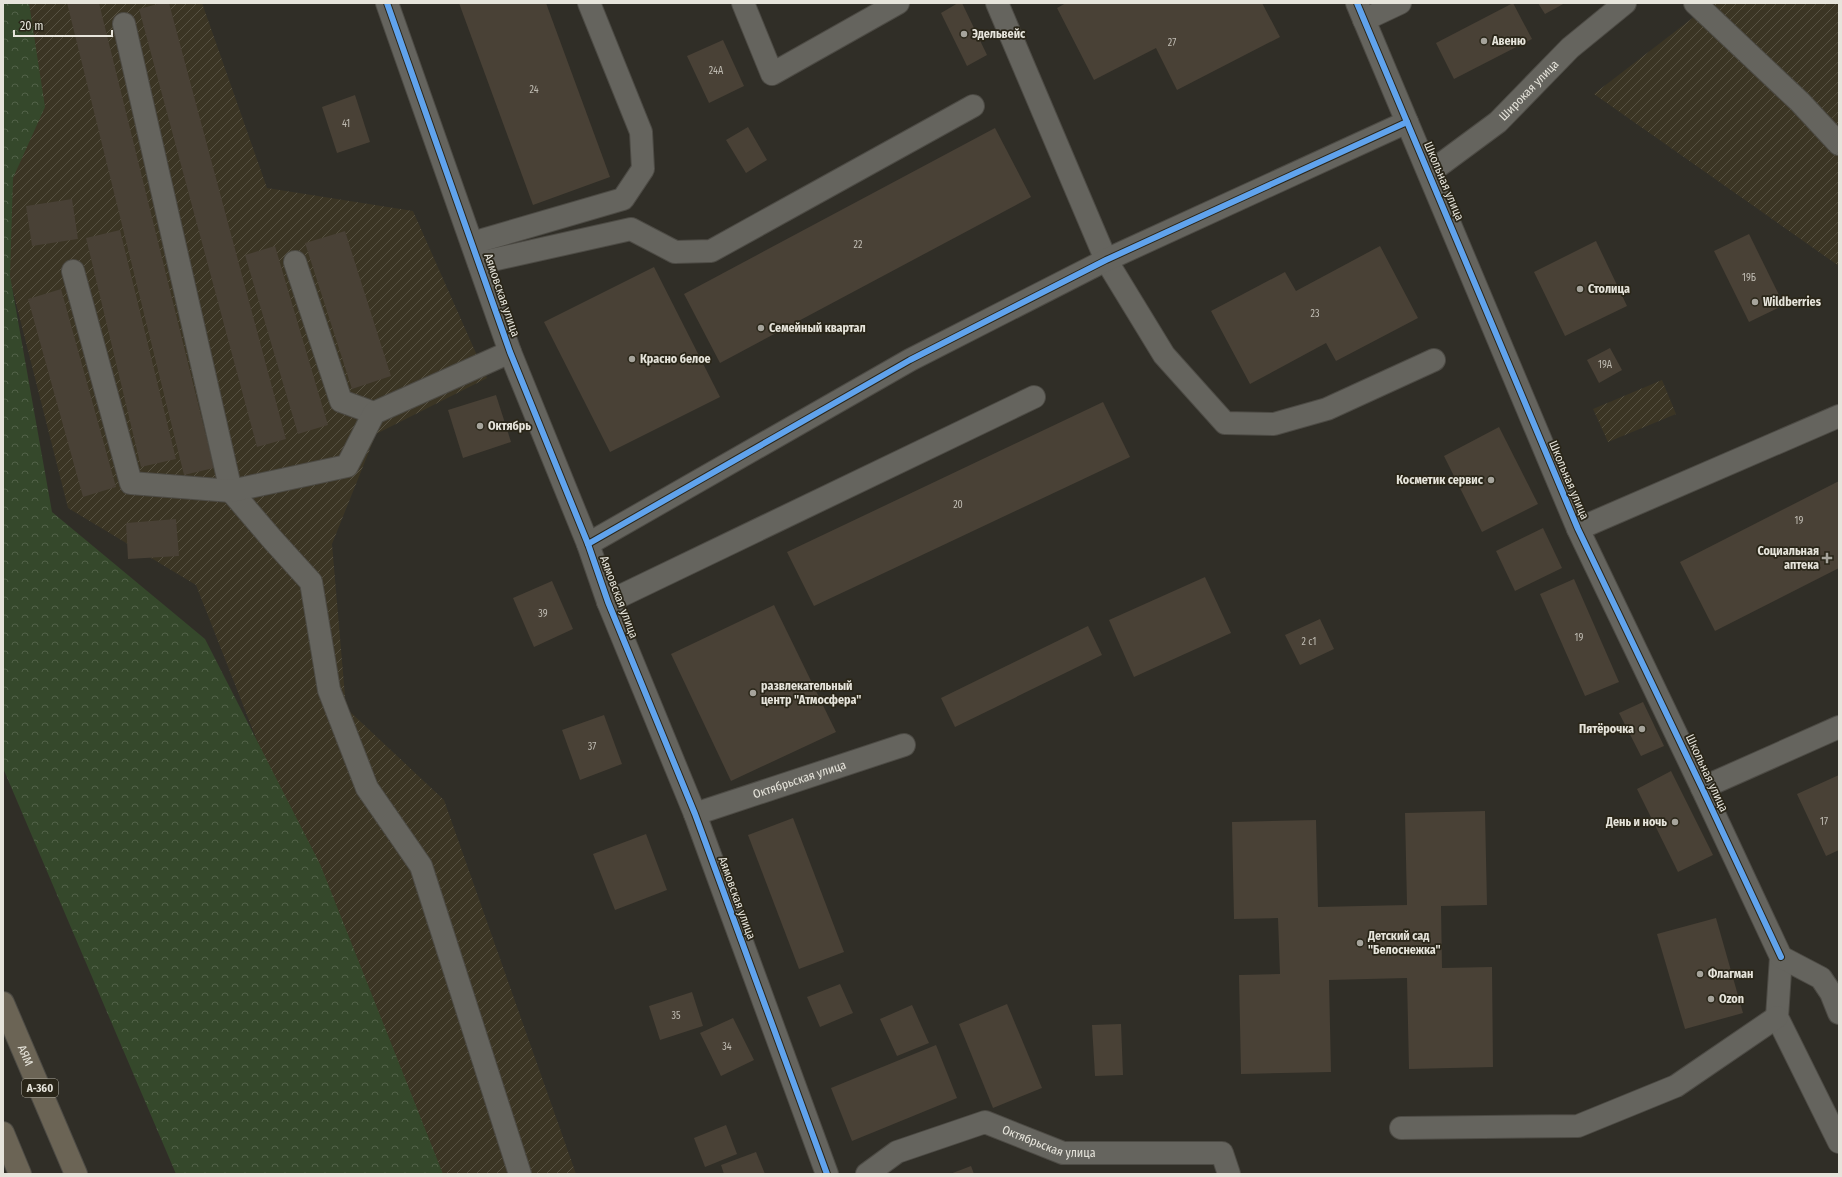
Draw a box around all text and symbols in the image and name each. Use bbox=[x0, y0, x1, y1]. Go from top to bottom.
scale bar bbox=[14, 12, 112, 38]
text: 20 m bbox=[20, 19, 44, 33]
place label: Эдельвейс bbox=[972, 27, 1026, 41]
marker: Эдельвейс bbox=[959, 29, 969, 39]
place label: Авеню bbox=[1491, 34, 1526, 48]
marker: Авеню bbox=[1479, 36, 1489, 46]
house number: 27 bbox=[1168, 37, 1176, 49]
street label: Широкая улица bbox=[1496, 57, 1562, 124]
house number: 24А bbox=[709, 65, 724, 77]
house number: 24 bbox=[529, 84, 539, 96]
house number: 41 bbox=[342, 118, 350, 130]
street label: Школьная улица bbox=[1421, 139, 1467, 223]
house number: 22 bbox=[854, 239, 863, 251]
street label: Аямовская улица bbox=[481, 252, 523, 339]
house number: 19Б bbox=[1742, 272, 1756, 284]
place label: Столица bbox=[1588, 282, 1630, 296]
marker: Столица bbox=[1575, 284, 1585, 294]
place label: Wildberries bbox=[1763, 295, 1822, 309]
marker: Wildberries bbox=[1750, 297, 1760, 307]
house number: 23 bbox=[1311, 308, 1320, 320]
place label: Семейный квартал bbox=[769, 321, 866, 335]
marker: Семейный квартал bbox=[756, 323, 766, 333]
place label: Красно белое bbox=[640, 352, 711, 366]
marker: Красно белое bbox=[627, 354, 637, 364]
house number: 19А bbox=[1598, 359, 1613, 371]
place label: Октябрь bbox=[488, 419, 531, 433]
marker: Октябрь bbox=[475, 421, 485, 431]
street label: Школьная улица bbox=[1546, 438, 1592, 522]
place label: Косметик сервис bbox=[1396, 473, 1484, 487]
marker: Косметик сервис bbox=[1486, 475, 1496, 485]
house number: 20 bbox=[953, 499, 963, 511]
house number: 19 bbox=[1795, 515, 1804, 527]
place label: Социальная аптека bbox=[1757, 544, 1819, 572]
marker: Социальная аптека bbox=[1822, 553, 1832, 563]
street label: Аямовская улица bbox=[597, 554, 641, 640]
house number: 39 bbox=[538, 608, 548, 620]
house number: 19 bbox=[1575, 632, 1584, 644]
house number: 2 с1 bbox=[1302, 636, 1316, 648]
place label: развлекательный центр "Атмосфера" bbox=[761, 679, 861, 707]
marker: развлекательный центр "Атмосфера" bbox=[748, 688, 758, 698]
place label: Пятёрочка bbox=[1579, 722, 1634, 736]
marker: Пятёрочка bbox=[1637, 724, 1647, 734]
street label: Школьная улица bbox=[1683, 732, 1731, 814]
house number: 37 bbox=[588, 741, 596, 753]
street label: Октябрьская улица bbox=[751, 758, 848, 801]
place label: День и ночь bbox=[1605, 815, 1667, 829]
house number: 17 bbox=[1820, 816, 1828, 828]
marker: День и ночь bbox=[1670, 817, 1680, 827]
street label: Аямовская улица bbox=[716, 855, 759, 941]
place label: Детский сад "Белоснежка" bbox=[1367, 929, 1441, 957]
marker: Детский сад "Белоснежка" bbox=[1355, 938, 1365, 948]
place label: Флагман bbox=[1708, 967, 1753, 981]
marker: Флагман bbox=[1695, 969, 1705, 979]
place label: Ozon bbox=[1719, 992, 1744, 1006]
marker: Ozon bbox=[1706, 994, 1716, 1004]
house number: 35 bbox=[671, 1010, 681, 1022]
house number: 34 bbox=[722, 1041, 732, 1053]
street label: АЯМ bbox=[15, 1043, 36, 1068]
road number: А-360 bbox=[22, 1079, 58, 1097]
street label: Октябрьская улица bbox=[1000, 1123, 1096, 1160]

